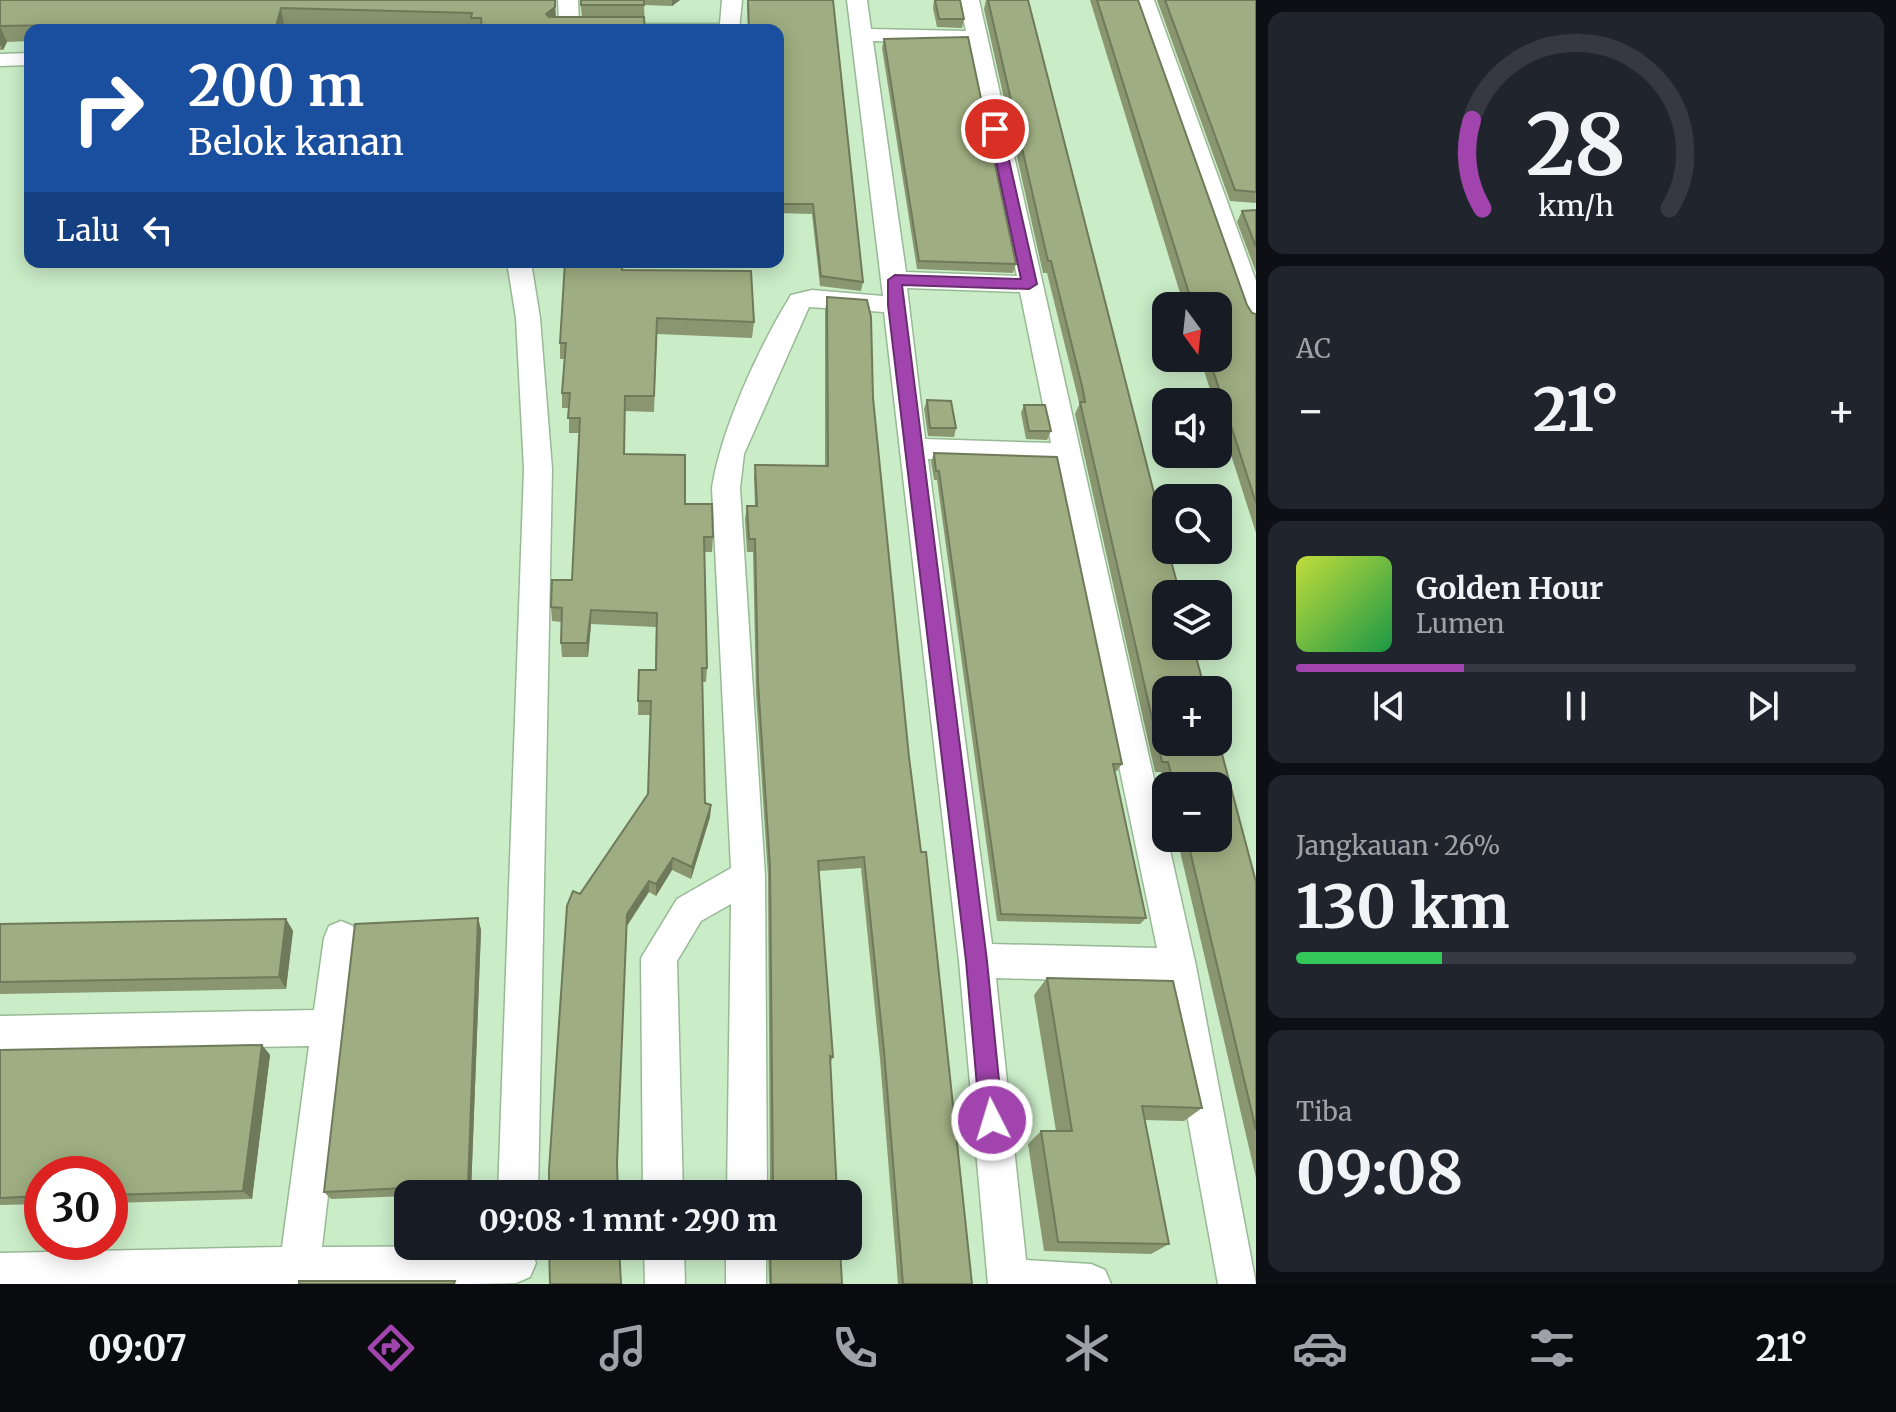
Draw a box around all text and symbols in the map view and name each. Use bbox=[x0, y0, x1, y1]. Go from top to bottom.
text: 200 m bbox=[188, 51, 364, 121]
icon: right bbox=[56, 56, 160, 160]
text: 28 bbox=[1526, 93, 1626, 198]
pin bbox=[961, 95, 1029, 163]
icon: arrive bbox=[973, 107, 1017, 151]
text: Belok kanan bbox=[188, 120, 404, 165]
text: km/h bbox=[1538, 188, 1614, 224]
icon: left bbox=[136, 208, 180, 252]
text: Lalu bbox=[56, 211, 120, 249]
north arrow bbox=[1152, 292, 1232, 372]
map controls bbox=[1152, 292, 1232, 852]
text: AC bbox=[1296, 332, 1331, 365]
text: 21° bbox=[1533, 372, 1619, 447]
text: − bbox=[1296, 383, 1325, 438]
text: + bbox=[1827, 383, 1856, 438]
button: sound bbox=[1152, 388, 1232, 468]
button: search bbox=[1152, 484, 1232, 564]
text: Golden Hour bbox=[1416, 569, 1603, 607]
button: layers bbox=[1152, 580, 1232, 660]
text: Lumen bbox=[1416, 607, 1505, 640]
button: + bbox=[1152, 676, 1232, 756]
icon: previous bbox=[1367, 684, 1411, 728]
icon: pause bbox=[1554, 684, 1598, 728]
icon: next bbox=[1741, 684, 1785, 728]
button: − bbox=[1152, 772, 1232, 852]
text: Jangkauan · 26% bbox=[1296, 829, 1500, 862]
text: 130 km bbox=[1296, 869, 1510, 944]
position arrow bbox=[950, 1078, 1034, 1162]
text: Tiba bbox=[1296, 1095, 1352, 1128]
text: 09:08 bbox=[1296, 1135, 1463, 1210]
speed limit sign: 30 bbox=[24, 1156, 128, 1260]
text: 09:08 · 1 mnt · 290 m bbox=[479, 1201, 777, 1239]
icon: directions bbox=[363, 1320, 419, 1376]
icon: music bbox=[595, 1320, 651, 1376]
icon: phone bbox=[827, 1320, 883, 1376]
icon: climate bbox=[1059, 1320, 1115, 1376]
icon: car bbox=[1292, 1320, 1348, 1376]
icon: filters bbox=[1524, 1320, 1580, 1376]
text: 09:07 bbox=[88, 1326, 187, 1371]
text: 21° bbox=[1756, 1326, 1808, 1371]

